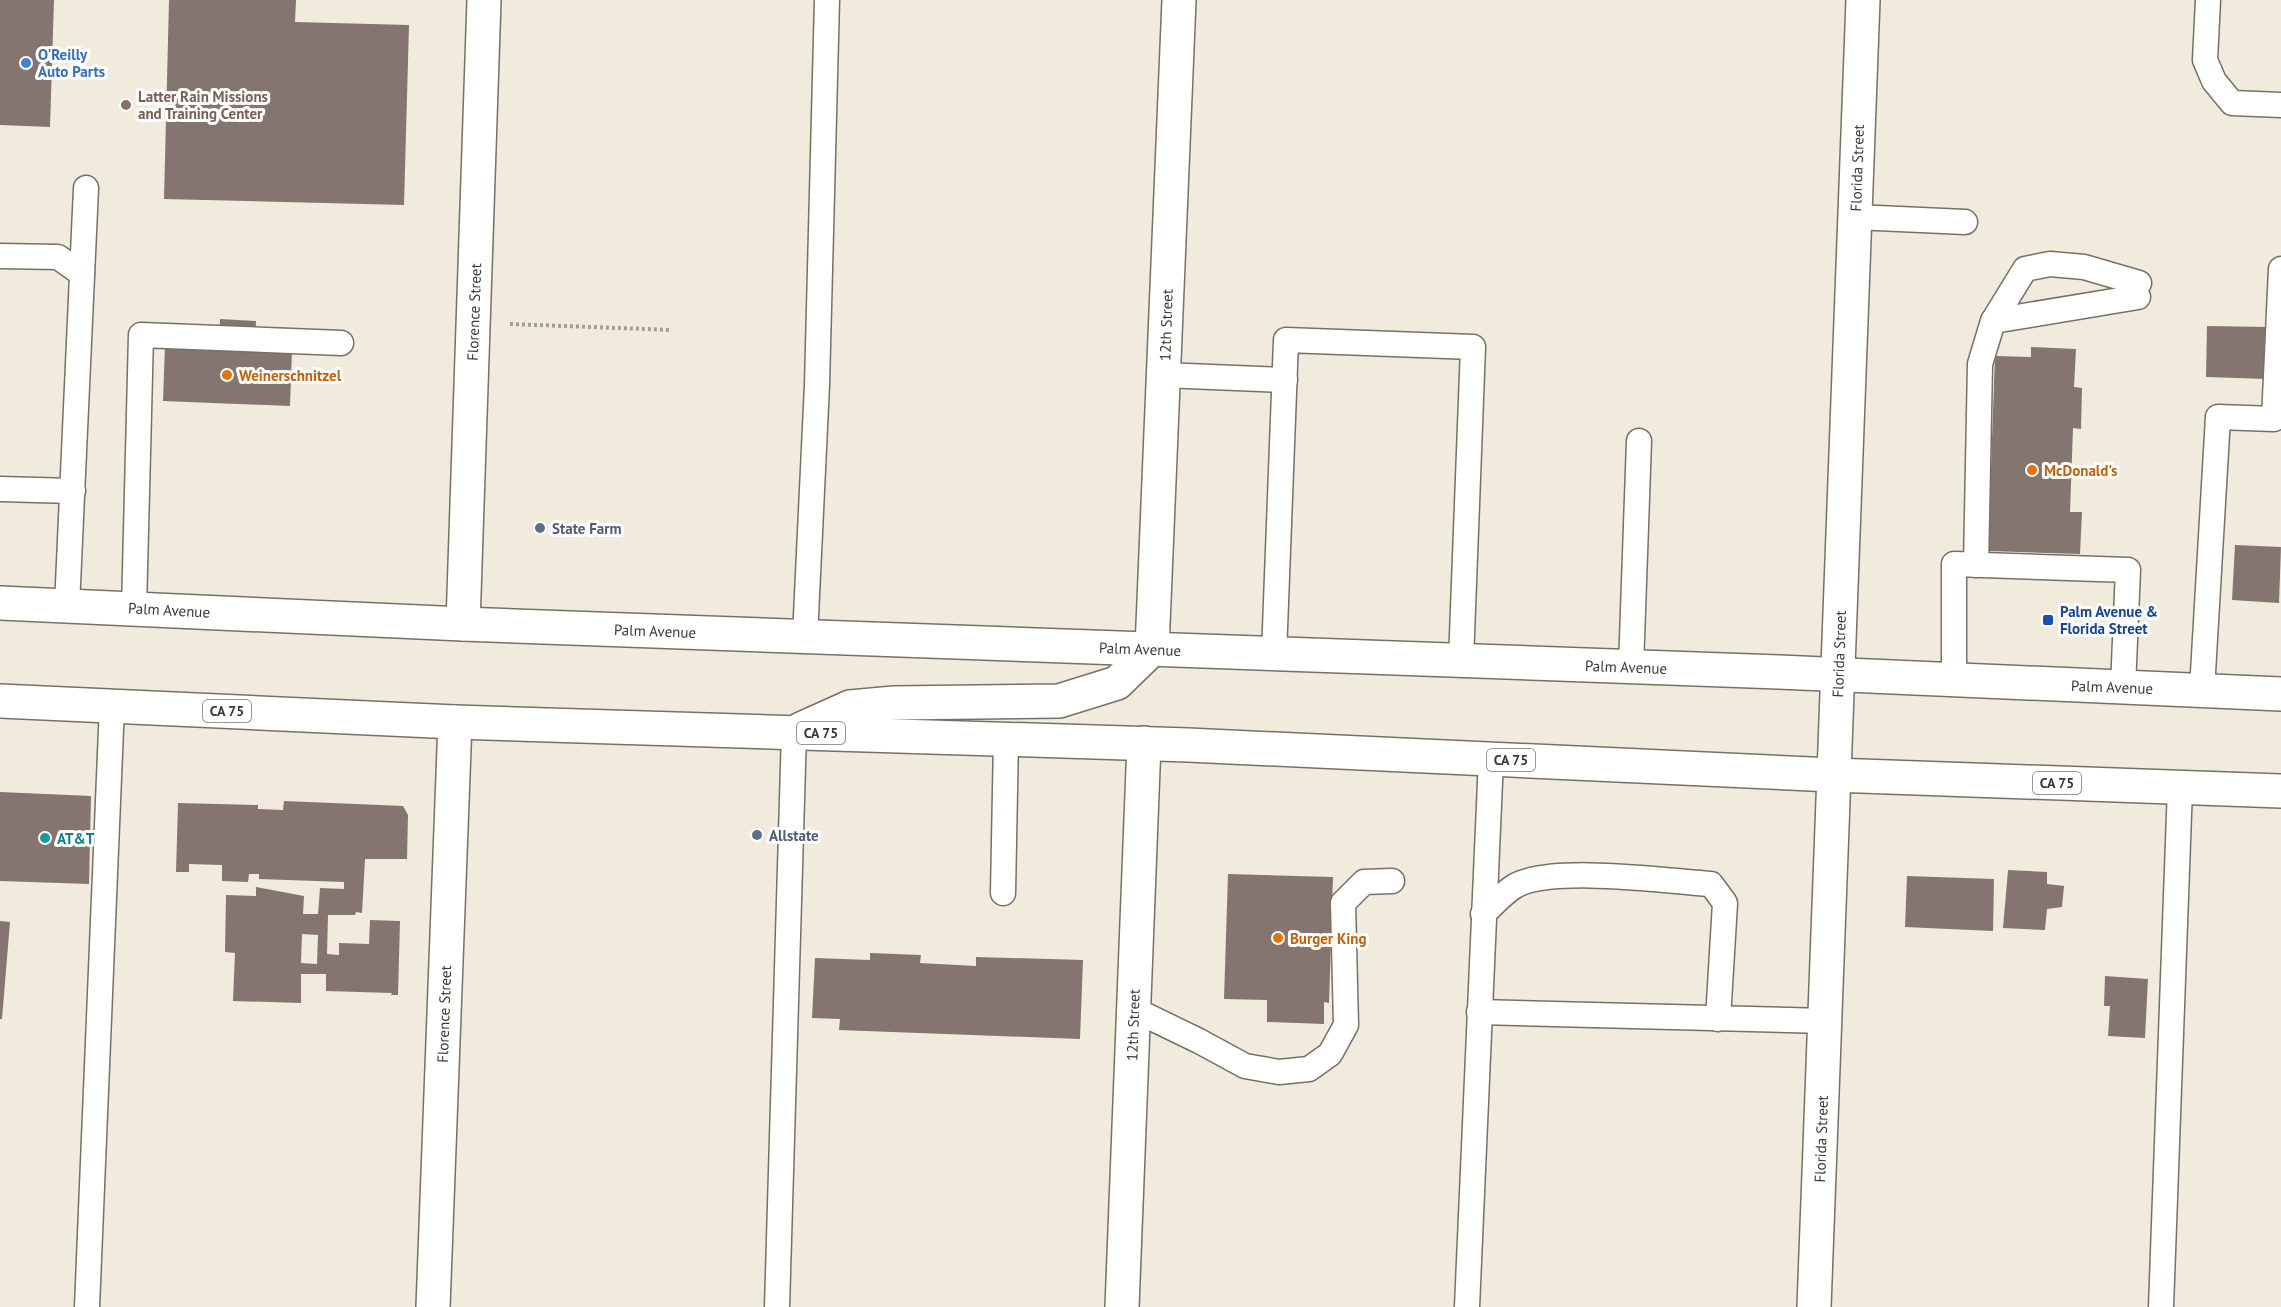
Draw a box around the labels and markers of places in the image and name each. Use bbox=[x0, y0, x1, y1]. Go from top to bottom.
place label: O'Reilly Auto Parts bbox=[38, 45, 105, 81]
marker: O'Reilly Auto Parts bbox=[19, 56, 33, 70]
place label: Latter Rain Missions and Training Center bbox=[138, 87, 268, 123]
marker: Latter Rain Missions and Training Center bbox=[119, 98, 133, 112]
place label: Weinerschnitzel bbox=[239, 366, 342, 385]
marker: Weinerschnitzel bbox=[220, 368, 234, 382]
place label: McDonald's bbox=[2044, 461, 2117, 480]
marker: McDonald's bbox=[2025, 463, 2039, 477]
place label: State Farm bbox=[552, 519, 622, 538]
marker: State Farm bbox=[533, 521, 547, 535]
place label: Palm Avenue & Florida Street bbox=[2060, 602, 2158, 638]
marker: Palm Avenue & Florida Street bbox=[2041, 613, 2055, 627]
place label: Allstate bbox=[769, 826, 819, 845]
marker: Allstate bbox=[750, 828, 764, 842]
place label: AT&T bbox=[57, 829, 95, 848]
marker: AT&T bbox=[38, 831, 52, 845]
place label: Burger King bbox=[1290, 929, 1366, 948]
marker: Burger King bbox=[1271, 931, 1285, 945]

